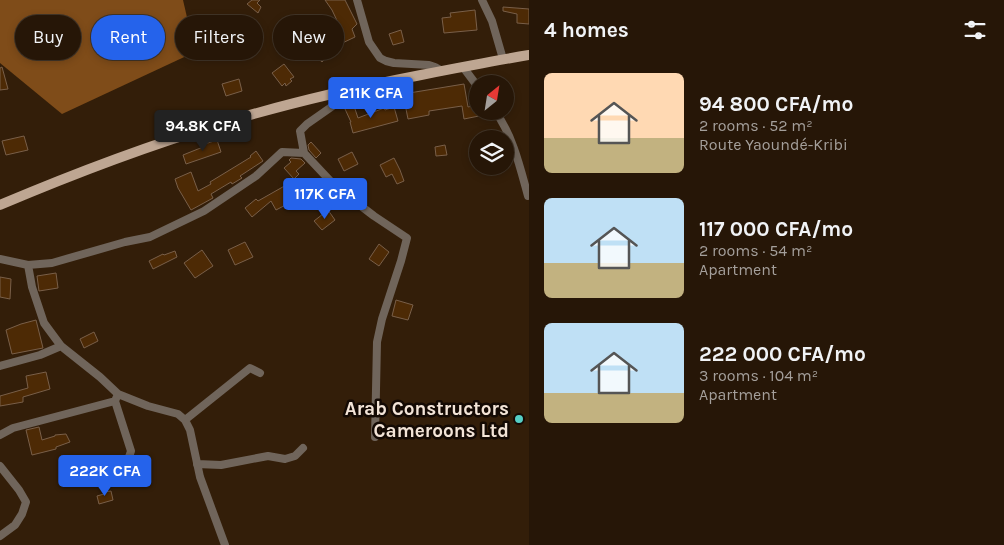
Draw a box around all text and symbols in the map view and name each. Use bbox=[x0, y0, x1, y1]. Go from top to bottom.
chip: Buy bbox=[15, 15, 81, 60]
chip: Rent bbox=[91, 15, 165, 60]
chip: Filters bbox=[175, 15, 263, 60]
chip: New bbox=[273, 15, 344, 60]
icon: filters bbox=[961, 16, 989, 44]
text: 4 homes bbox=[544, 18, 629, 42]
north arrow bbox=[469, 75, 514, 120]
map controls bbox=[469, 75, 514, 175]
pin: 211K CFA bbox=[319, 76, 423, 119]
text: 211K CFA bbox=[339, 83, 403, 102]
text: 94 800 CFA/mo bbox=[699, 92, 853, 116]
icon: home bbox=[584, 93, 644, 153]
pin: 94.8K CFA bbox=[146, 110, 260, 152]
text: 94.8K CFA bbox=[165, 116, 241, 135]
text: 2 rooms · 52 m² bbox=[699, 116, 813, 135]
button: layers bbox=[469, 130, 514, 175]
text: Route Yaoundé-Kribi bbox=[699, 135, 848, 154]
pin: 117K CFA bbox=[273, 178, 377, 220]
text: 117K CFA bbox=[294, 184, 356, 203]
text: 117 000 CFA/mo bbox=[699, 217, 853, 241]
icon: home bbox=[584, 218, 644, 278]
text: 2 rooms · 54 m² bbox=[699, 241, 812, 260]
text: Apartment bbox=[699, 260, 777, 279]
text: 222 000 CFA/mo bbox=[699, 342, 866, 366]
icon: home bbox=[584, 343, 644, 403]
text: 3 rooms · 104 m² bbox=[699, 366, 818, 385]
text: Apartment bbox=[699, 385, 777, 404]
place label: Arab Constructors Cameroons Ltd bbox=[345, 398, 509, 442]
marker: Arab Constructors Cameroons Ltd bbox=[513, 413, 525, 425]
pin: 222K CFA bbox=[53, 454, 157, 497]
text: 222K CFA bbox=[69, 461, 141, 480]

